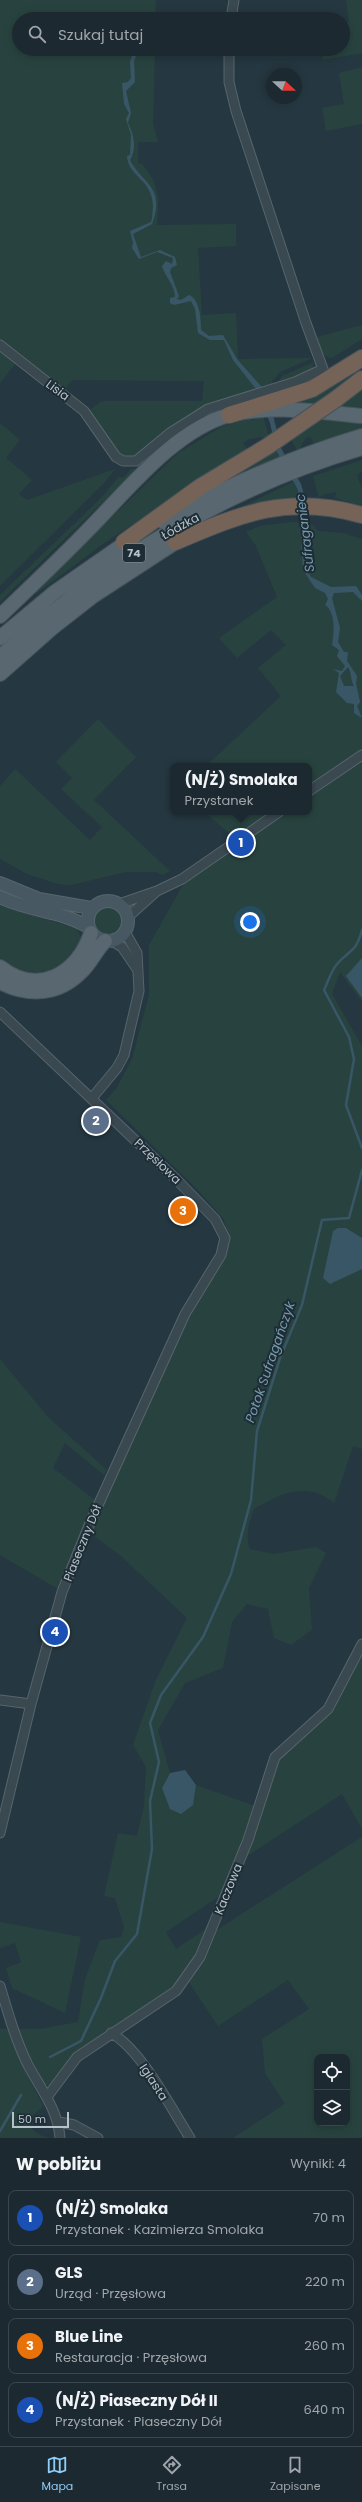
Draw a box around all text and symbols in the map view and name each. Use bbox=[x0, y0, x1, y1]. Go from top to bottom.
search box bbox=[12, 12, 350, 56]
icon: search bbox=[26, 23, 48, 45]
text: Szukaj tutaj bbox=[58, 24, 143, 45]
north arrow bbox=[266, 68, 302, 104]
street label: Lisia bbox=[43, 376, 73, 404]
water label: Sufraganiec bbox=[291, 493, 319, 573]
street label: Łódzka bbox=[158, 509, 202, 543]
road number: 74 bbox=[123, 544, 145, 562]
popup bbox=[170, 763, 312, 815]
text: (N/Ż) Smolaka bbox=[184, 769, 298, 790]
text: Przystanek bbox=[184, 791, 253, 810]
pin: 1 bbox=[228, 828, 254, 858]
your location bbox=[240, 912, 260, 932]
pin: 2 bbox=[83, 1106, 109, 1136]
street label: Przęsłowa bbox=[131, 1134, 185, 1188]
pin: 3 bbox=[170, 1196, 196, 1226]
water label: Potok Sufragańczyk bbox=[240, 1298, 300, 1425]
street label: Piaseczny Dół bbox=[59, 1502, 105, 1584]
pin: 4 bbox=[42, 1617, 68, 1647]
street label: Kaczowa bbox=[210, 1861, 246, 1917]
map controls bbox=[314, 2054, 350, 2126]
button: locate bbox=[314, 2054, 350, 2090]
street label: Iglasta bbox=[136, 2060, 172, 2104]
button: layers bbox=[314, 2090, 350, 2126]
scale bar bbox=[12, 2110, 69, 2129]
text: 50 m bbox=[18, 2111, 46, 2127]
text: W pobliżu bbox=[16, 2152, 101, 2176]
text: Wyniki: 4 bbox=[290, 2154, 346, 2173]
text: (N/Ż) Smolaka bbox=[55, 2198, 168, 2219]
text: 1 bbox=[28, 2208, 32, 2227]
text: 70 m bbox=[313, 2208, 345, 2227]
text: Przystanek · Kazimierza Smolaka bbox=[55, 2220, 264, 2239]
text: GLS bbox=[55, 2262, 83, 2283]
text: 2 bbox=[26, 2272, 34, 2291]
text: 220 m bbox=[305, 2272, 345, 2291]
text: Urząd · Przęsłowa bbox=[55, 2284, 166, 2303]
text: Blue Line bbox=[55, 2326, 123, 2347]
text: 3 bbox=[26, 2336, 34, 2355]
text: 260 m bbox=[304, 2336, 345, 2355]
text: Restauracja · Przęsłowa bbox=[55, 2348, 207, 2367]
text: (N/Ż) Piaseczny Dół II bbox=[55, 2390, 218, 2411]
text: 4 bbox=[26, 2400, 34, 2419]
text: 640 m bbox=[304, 2400, 345, 2419]
text: Przystanek · Piaseczny Dół bbox=[55, 2412, 222, 2431]
tab: Mapa bbox=[41, 2454, 73, 2495]
tab: Trasa bbox=[156, 2454, 187, 2495]
tab: Zapisane bbox=[270, 2454, 320, 2495]

